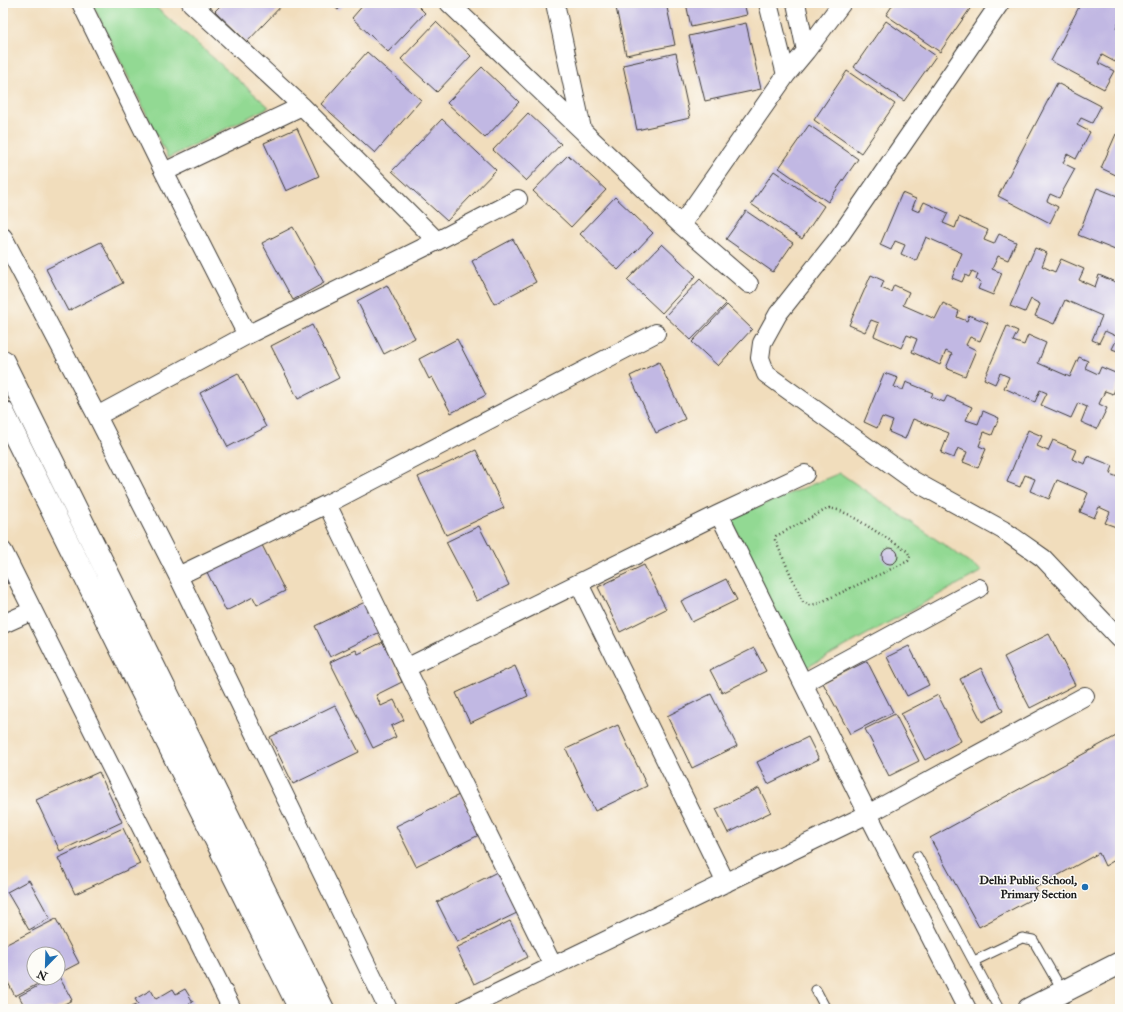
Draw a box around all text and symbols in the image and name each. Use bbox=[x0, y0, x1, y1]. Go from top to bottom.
place label: Delhi Public School, Primary Section bbox=[979, 873, 1078, 902]
marker: Delhi Public School, Primary Section bbox=[1080, 882, 1090, 892]
north arrow bbox=[26, 946, 66, 986]
text: N bbox=[34, 966, 50, 983]

